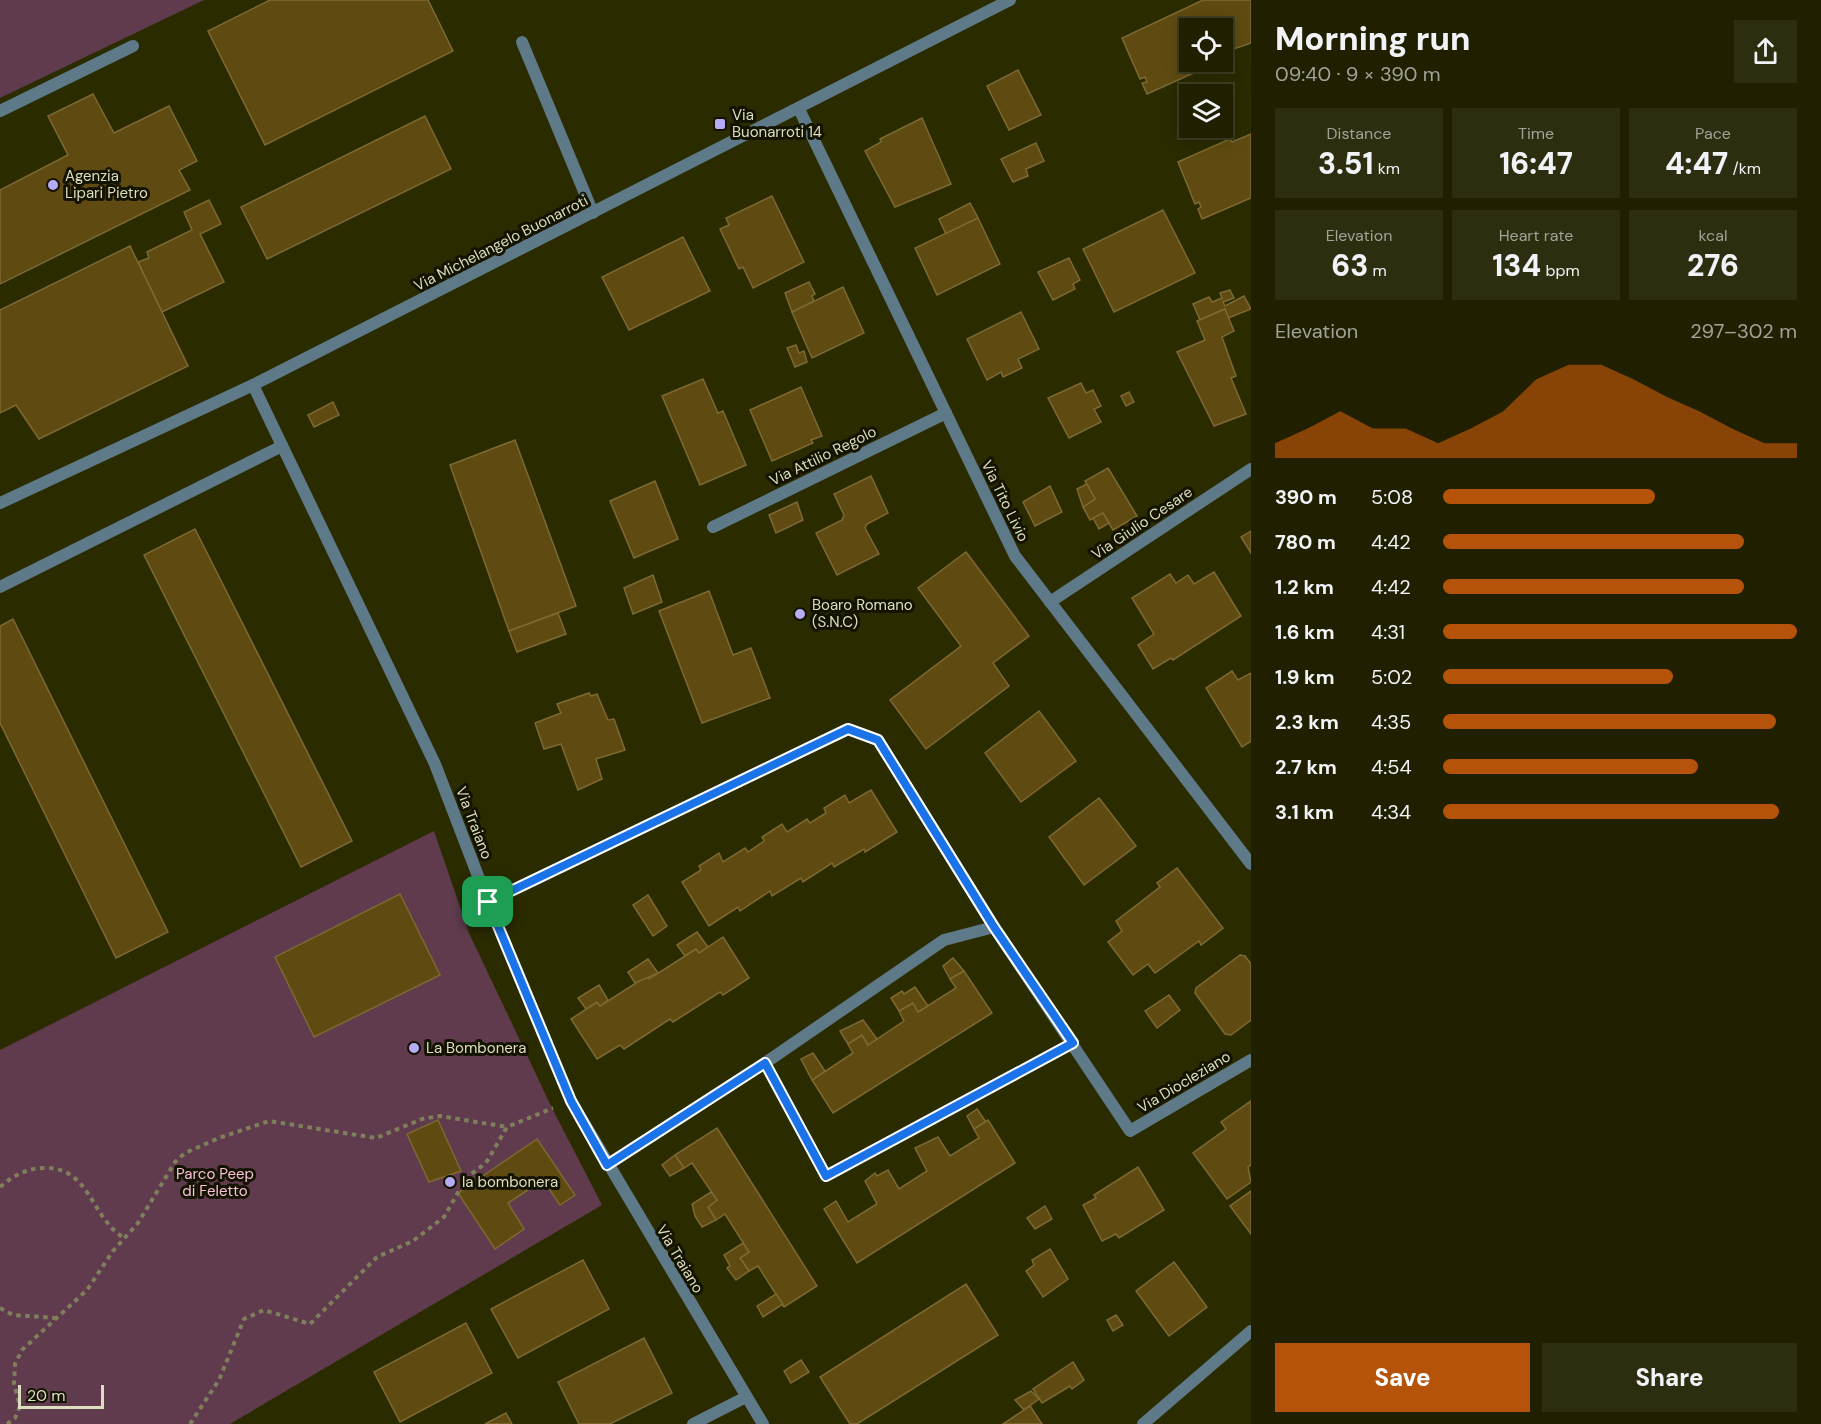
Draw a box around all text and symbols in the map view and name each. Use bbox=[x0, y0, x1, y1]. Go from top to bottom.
text: Morning run bbox=[1275, 17, 1470, 60]
map controls bbox=[1179, 18, 1233, 138]
button: locate bbox=[1179, 18, 1233, 72]
button: share bbox=[1734, 20, 1797, 83]
text: 09:40 · 9 × 390 m bbox=[1275, 61, 1441, 87]
button: layers bbox=[1179, 84, 1233, 138]
place label: Via Buonarroti 14 bbox=[732, 105, 822, 142]
marker: Via Buonarroti 14 bbox=[713, 117, 727, 131]
text: Distance bbox=[1327, 123, 1391, 144]
text: Time bbox=[1518, 123, 1554, 144]
text: Pace bbox=[1695, 123, 1731, 144]
text: 3.51 bbox=[1318, 144, 1374, 183]
text: 16:47 bbox=[1499, 144, 1573, 183]
text: 4:47 bbox=[1665, 144, 1728, 183]
text: km bbox=[1374, 158, 1400, 179]
text: /km bbox=[1728, 158, 1761, 179]
place label: Agenzia Lipari Pietro bbox=[65, 166, 148, 203]
marker: Agenzia Lipari Pietro bbox=[46, 178, 60, 192]
street label: Via Michelangelo Buonarroti bbox=[411, 190, 591, 296]
text: Elevation bbox=[1326, 225, 1392, 246]
text: Heart rate bbox=[1499, 225, 1573, 246]
text: kcal bbox=[1699, 225, 1727, 246]
text: 63 bbox=[1331, 246, 1368, 285]
text: 134 bbox=[1492, 246, 1541, 285]
text: 276 bbox=[1687, 246, 1739, 285]
text: m bbox=[1368, 260, 1387, 281]
text: bpm bbox=[1541, 260, 1580, 281]
text: Elevation bbox=[1275, 318, 1358, 344]
text: 297–302 m bbox=[1690, 318, 1797, 344]
street label: Via Attilio Regolo bbox=[766, 421, 880, 491]
street label: Via Tito Livio bbox=[977, 457, 1033, 545]
street label: Via Giulio Cesare bbox=[1088, 482, 1196, 564]
text: 390 m bbox=[1275, 484, 1337, 510]
text: 5:08 bbox=[1371, 484, 1413, 510]
text: 780 m bbox=[1275, 529, 1336, 555]
text: 4:42 bbox=[1371, 529, 1411, 555]
text: 1.2 km bbox=[1275, 574, 1334, 600]
text: 4:42 bbox=[1371, 574, 1411, 600]
place label: Boaro Romano (S.N.C) bbox=[812, 595, 913, 632]
marker: Boaro Romano (S.N.C) bbox=[793, 607, 807, 621]
text: 1.6 km bbox=[1275, 619, 1334, 645]
text: 4:31 bbox=[1371, 619, 1405, 645]
text: 1.9 km bbox=[1275, 664, 1335, 690]
text: 5:02 bbox=[1371, 664, 1412, 690]
text: 2.3 km bbox=[1275, 709, 1339, 735]
text: 4:35 bbox=[1371, 709, 1411, 735]
text: 2.7 km bbox=[1275, 754, 1337, 780]
text: 4:54 bbox=[1371, 754, 1412, 780]
street label: Via Traiano bbox=[451, 784, 497, 862]
text: 3.1 km bbox=[1275, 799, 1334, 825]
text: 4:34 bbox=[1371, 799, 1411, 825]
pin bbox=[462, 876, 513, 927]
icon: arrive bbox=[471, 885, 504, 918]
place label: La Bombonera bbox=[426, 1038, 527, 1058]
marker: La Bombonera bbox=[407, 1041, 421, 1055]
street label: Via Diocleziano bbox=[1134, 1046, 1234, 1118]
park label: Parco Peep di Feletto bbox=[176, 1164, 254, 1201]
place label: la bombonera bbox=[462, 1172, 558, 1192]
marker: la bombonera bbox=[443, 1175, 457, 1189]
street label: Via Traiano bbox=[652, 1221, 708, 1297]
button: Save bbox=[1275, 1343, 1530, 1412]
button: Share bbox=[1542, 1343, 1797, 1412]
scale bar bbox=[18, 1382, 104, 1410]
text: 20 m bbox=[27, 1385, 66, 1406]

